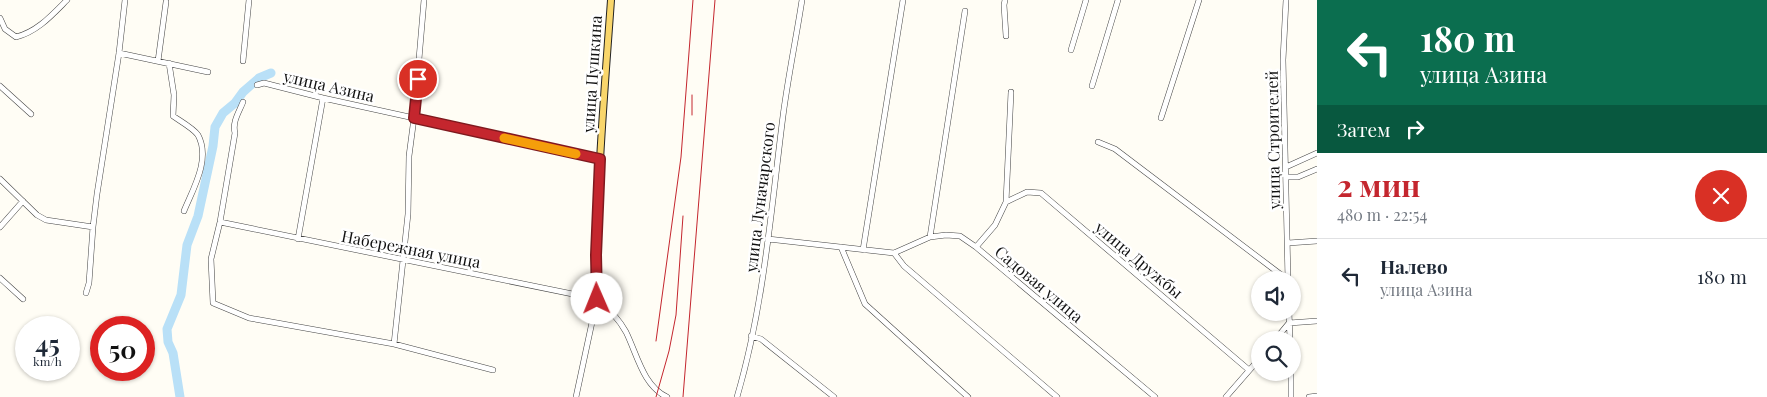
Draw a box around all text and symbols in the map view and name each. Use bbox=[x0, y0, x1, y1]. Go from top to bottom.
text: 180 m bbox=[1420, 14, 1515, 61]
street label: улица Пушкина bbox=[577, 15, 606, 134]
icon: left bbox=[1337, 20, 1402, 85]
pin bbox=[397, 58, 439, 100]
text: улица Азина bbox=[1420, 59, 1547, 89]
street label: улица Азина bbox=[281, 65, 377, 106]
icon: arrive bbox=[404, 65, 432, 93]
street label: улица Строителей bbox=[1261, 70, 1284, 211]
icon: right bbox=[1401, 115, 1429, 143]
text: Затем bbox=[1337, 116, 1391, 142]
street label: улица Луначарского bbox=[740, 120, 779, 274]
text: 2 мин bbox=[1337, 165, 1420, 205]
button: close bbox=[1695, 170, 1747, 222]
text: 480 m · 22:54 bbox=[1337, 204, 1427, 225]
street label: улица Дружбы bbox=[1090, 216, 1188, 303]
street label: Набережная улица bbox=[340, 225, 482, 272]
street label: Садовая улица bbox=[991, 241, 1088, 327]
text: Налево bbox=[1380, 253, 1448, 279]
icon: left bbox=[1337, 262, 1365, 290]
text: 180 m bbox=[1697, 263, 1747, 289]
map controls bbox=[1251, 271, 1301, 381]
button: sound bbox=[1251, 271, 1301, 321]
position arrow bbox=[570, 272, 622, 324]
text: улица Азина bbox=[1380, 279, 1473, 300]
speed limit sign: 50 bbox=[90, 316, 155, 381]
text: 45 bbox=[35, 326, 60, 359]
button: search bbox=[1251, 331, 1301, 381]
text: km/h bbox=[33, 353, 62, 369]

